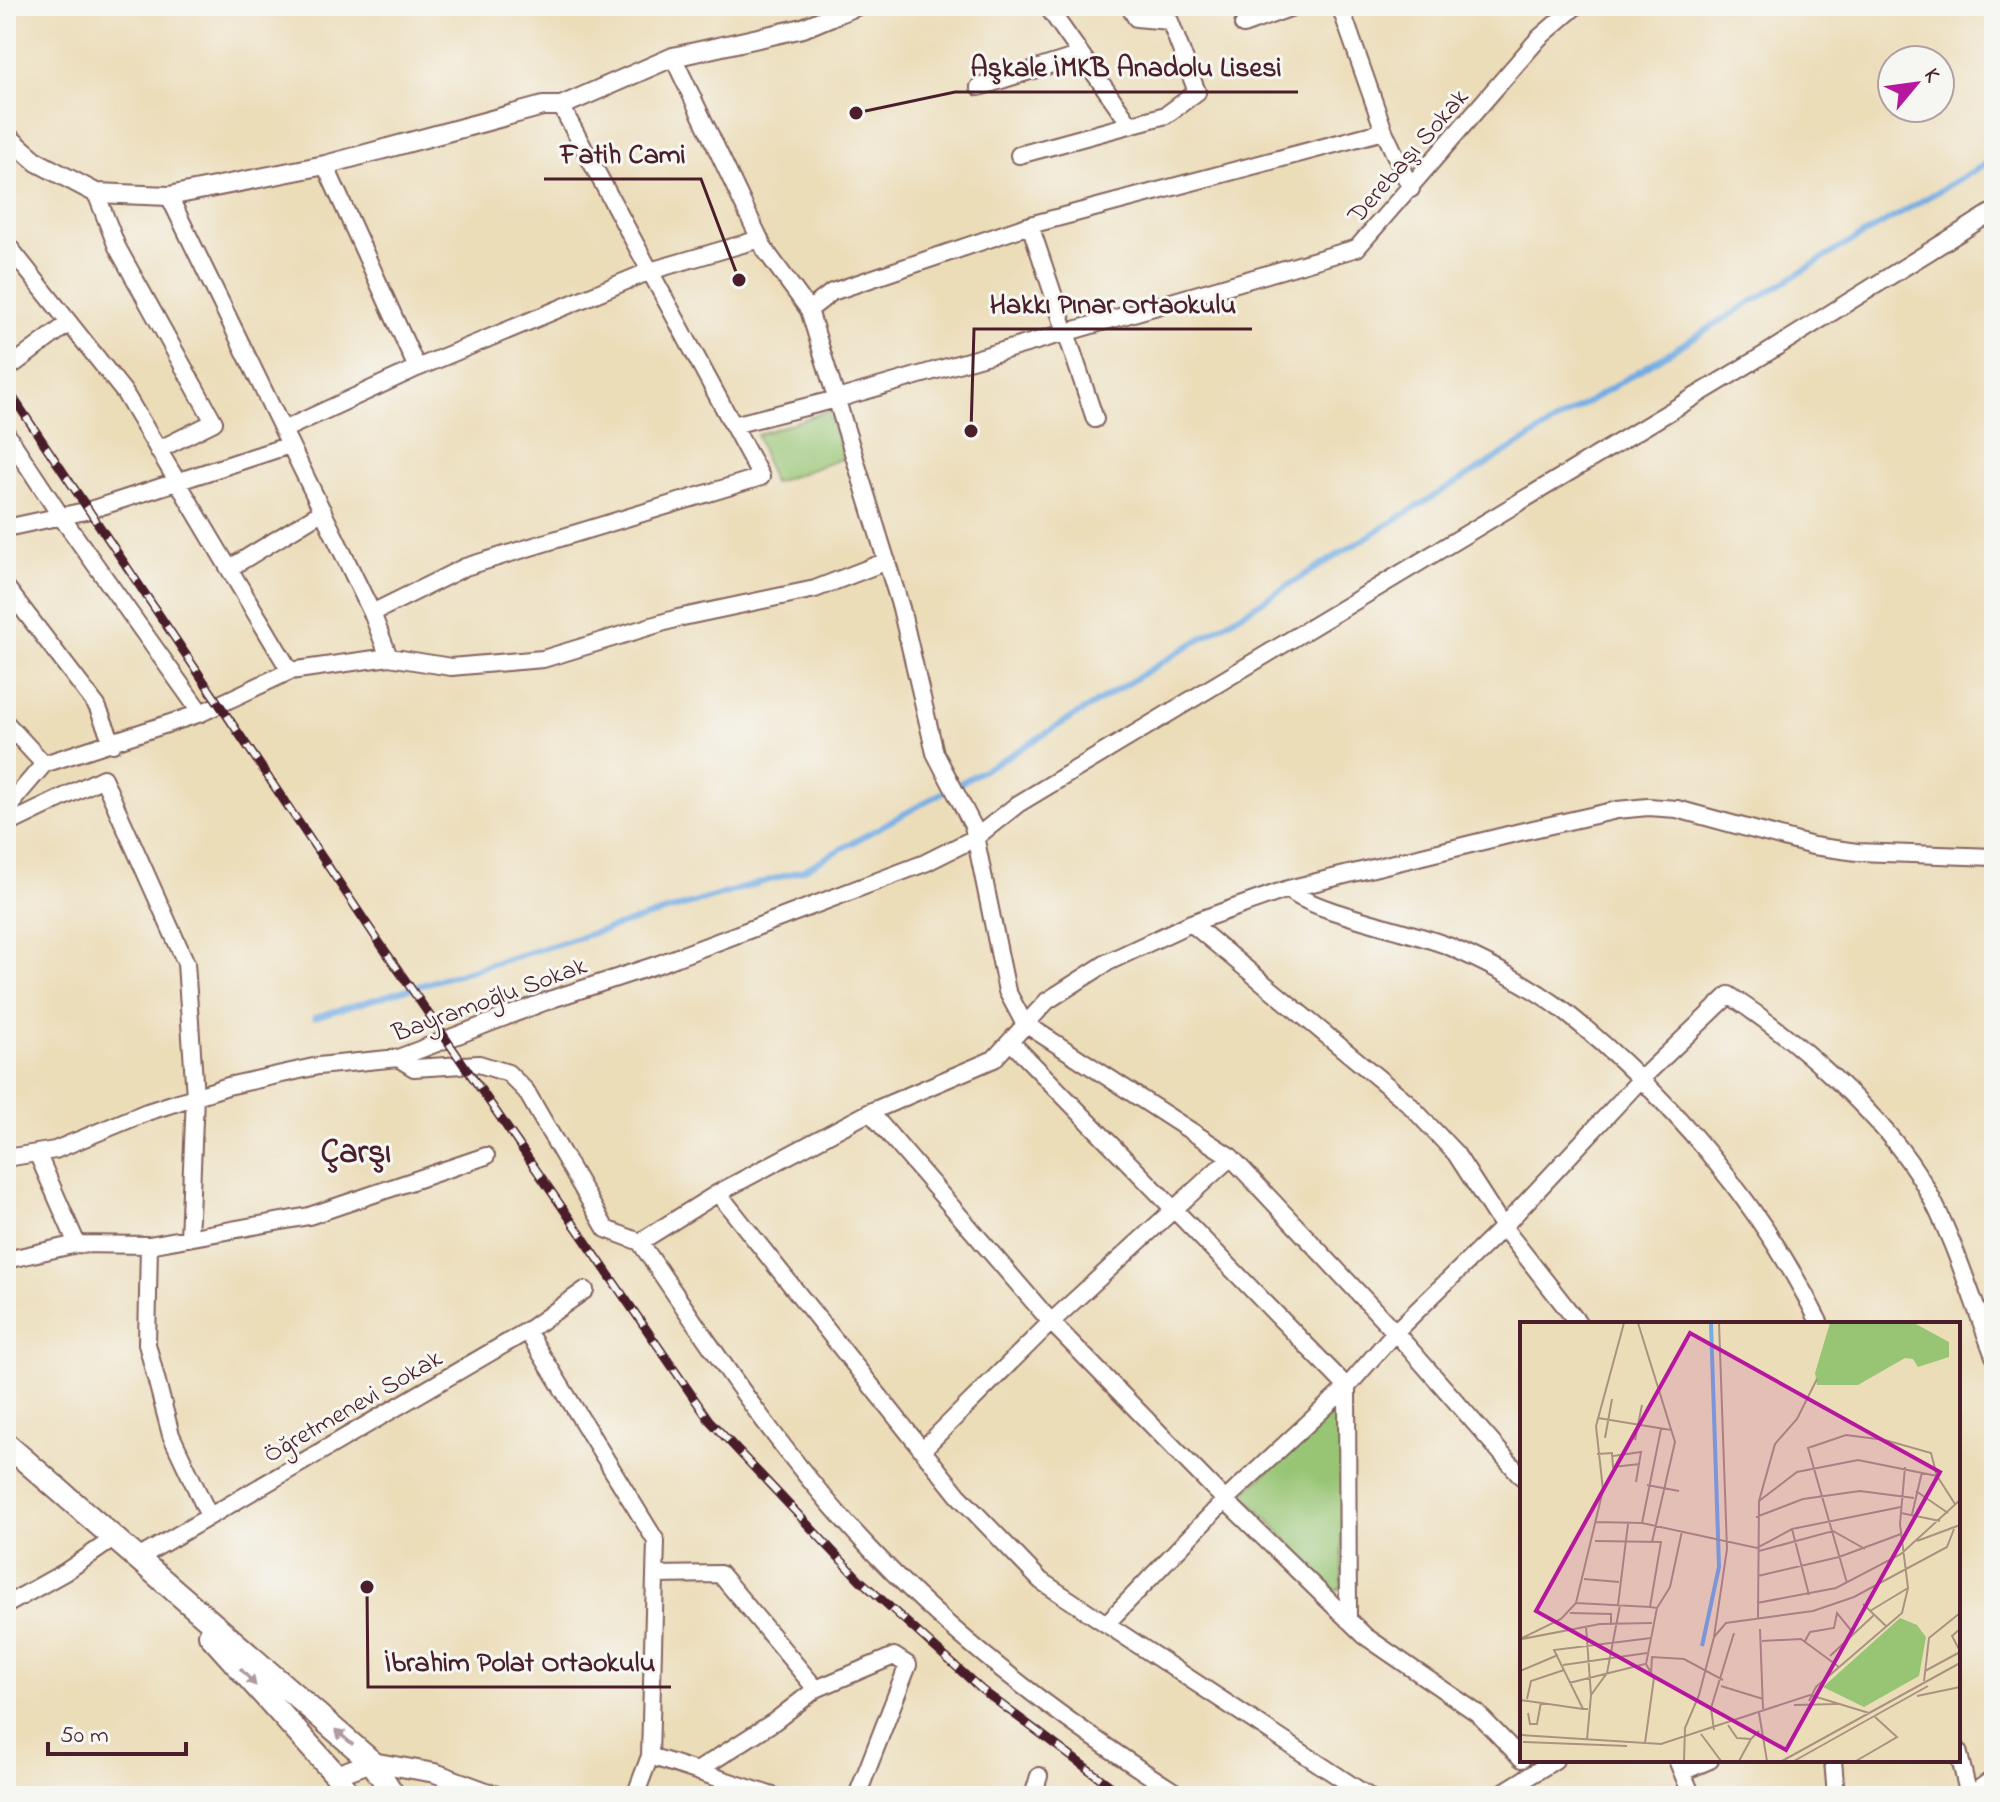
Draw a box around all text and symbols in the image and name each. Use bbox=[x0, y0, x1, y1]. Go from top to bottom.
callout: Aşkale İMKB Anadolu Lisesi bbox=[955, 40, 1298, 92]
north arrow bbox=[1876, 44, 1956, 124]
text: Aşkale İMKB Anadolu Lisesi bbox=[971, 49, 1281, 90]
text: K bbox=[1914, 63, 1948, 89]
street label: Derebaşı Sokak bbox=[1339, 80, 1479, 234]
callout: Fatih Cami bbox=[544, 127, 701, 179]
text: Fatih Cami bbox=[558, 136, 686, 177]
callout: Hakkı Pınar Ortaokulu bbox=[974, 277, 1252, 329]
text: Hakkı Pınar Ortaokulu bbox=[990, 286, 1236, 327]
street label: Bayramoğlu Sokak bbox=[387, 948, 593, 1054]
district label: Çarşı bbox=[321, 1129, 392, 1179]
inset map bbox=[1520, 1322, 1960, 1762]
street label: Öğretmenevi Sokak bbox=[257, 1341, 451, 1474]
callout: İbrahim Polat Ortaokulu bbox=[368, 1635, 671, 1687]
text: İbrahim Polat Ortaokulu bbox=[385, 1644, 656, 1685]
one-way arrow bbox=[239, 1667, 256, 1687]
scale bar bbox=[48, 1706, 186, 1756]
text: 50 m bbox=[60, 1719, 109, 1754]
one-way arrow bbox=[335, 1729, 355, 1746]

